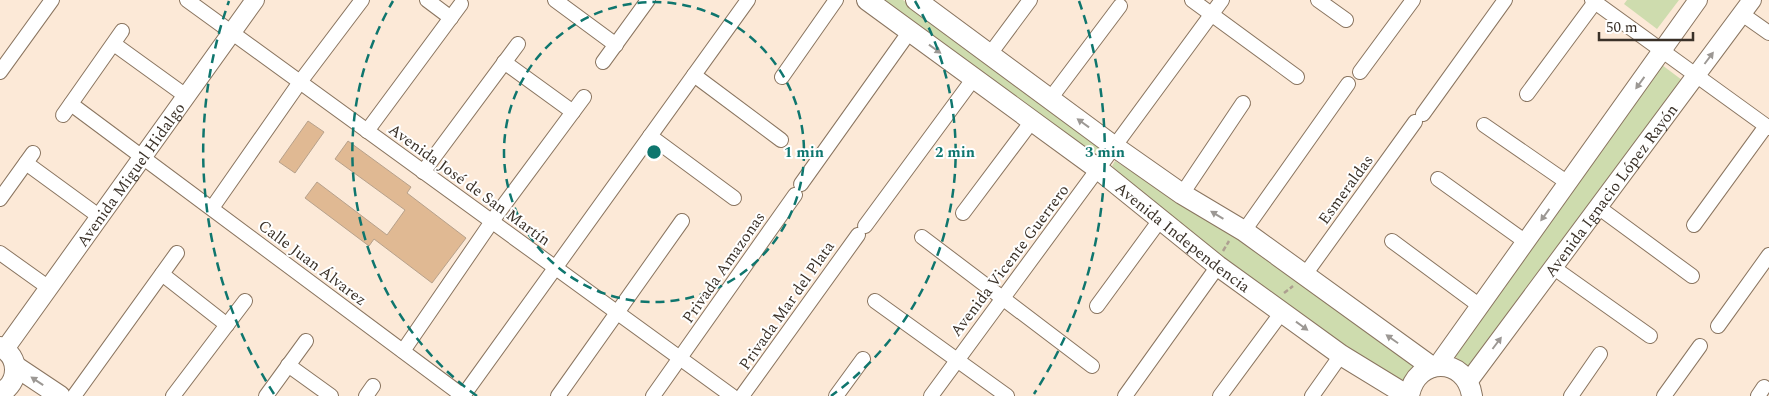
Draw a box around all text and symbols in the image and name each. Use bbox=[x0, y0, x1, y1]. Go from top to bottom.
scale bar bbox=[1599, 10, 1693, 42]
text: 50 m bbox=[1606, 16, 1638, 39]
one-way arrow bbox=[928, 44, 941, 55]
one-way arrow bbox=[1704, 51, 1714, 65]
one-way arrow bbox=[1635, 76, 1645, 90]
street label: Avenida Miguel Hidalgo bbox=[71, 97, 191, 252]
street label: Avenida Ignacio López Rayón bbox=[1539, 99, 1684, 282]
street label: Avenida José de San Martín bbox=[383, 118, 555, 252]
one-way arrow bbox=[1076, 118, 1090, 128]
text: 1 min bbox=[784, 141, 824, 164]
text: 2 min bbox=[935, 141, 975, 164]
text: 3 min bbox=[1085, 141, 1125, 164]
centre of rings bbox=[645, 143, 663, 161]
street label: Esmeraldas bbox=[1312, 150, 1379, 230]
street label: Avenida Independencia bbox=[1110, 176, 1255, 299]
street label: Avenida Vicente Guerrero bbox=[944, 179, 1075, 342]
street label: Privada Amazonas bbox=[676, 207, 771, 328]
one-way arrow bbox=[1540, 208, 1550, 222]
one-way arrow bbox=[1210, 210, 1223, 219]
street label: Calle Juan Álvarez bbox=[253, 214, 372, 312]
street label: Privada Mar del Plata bbox=[733, 236, 841, 375]
one-way arrow bbox=[1295, 321, 1309, 331]
one-way arrow bbox=[1385, 334, 1399, 344]
one-way arrow bbox=[1492, 337, 1503, 350]
one-way arrow bbox=[31, 376, 44, 386]

